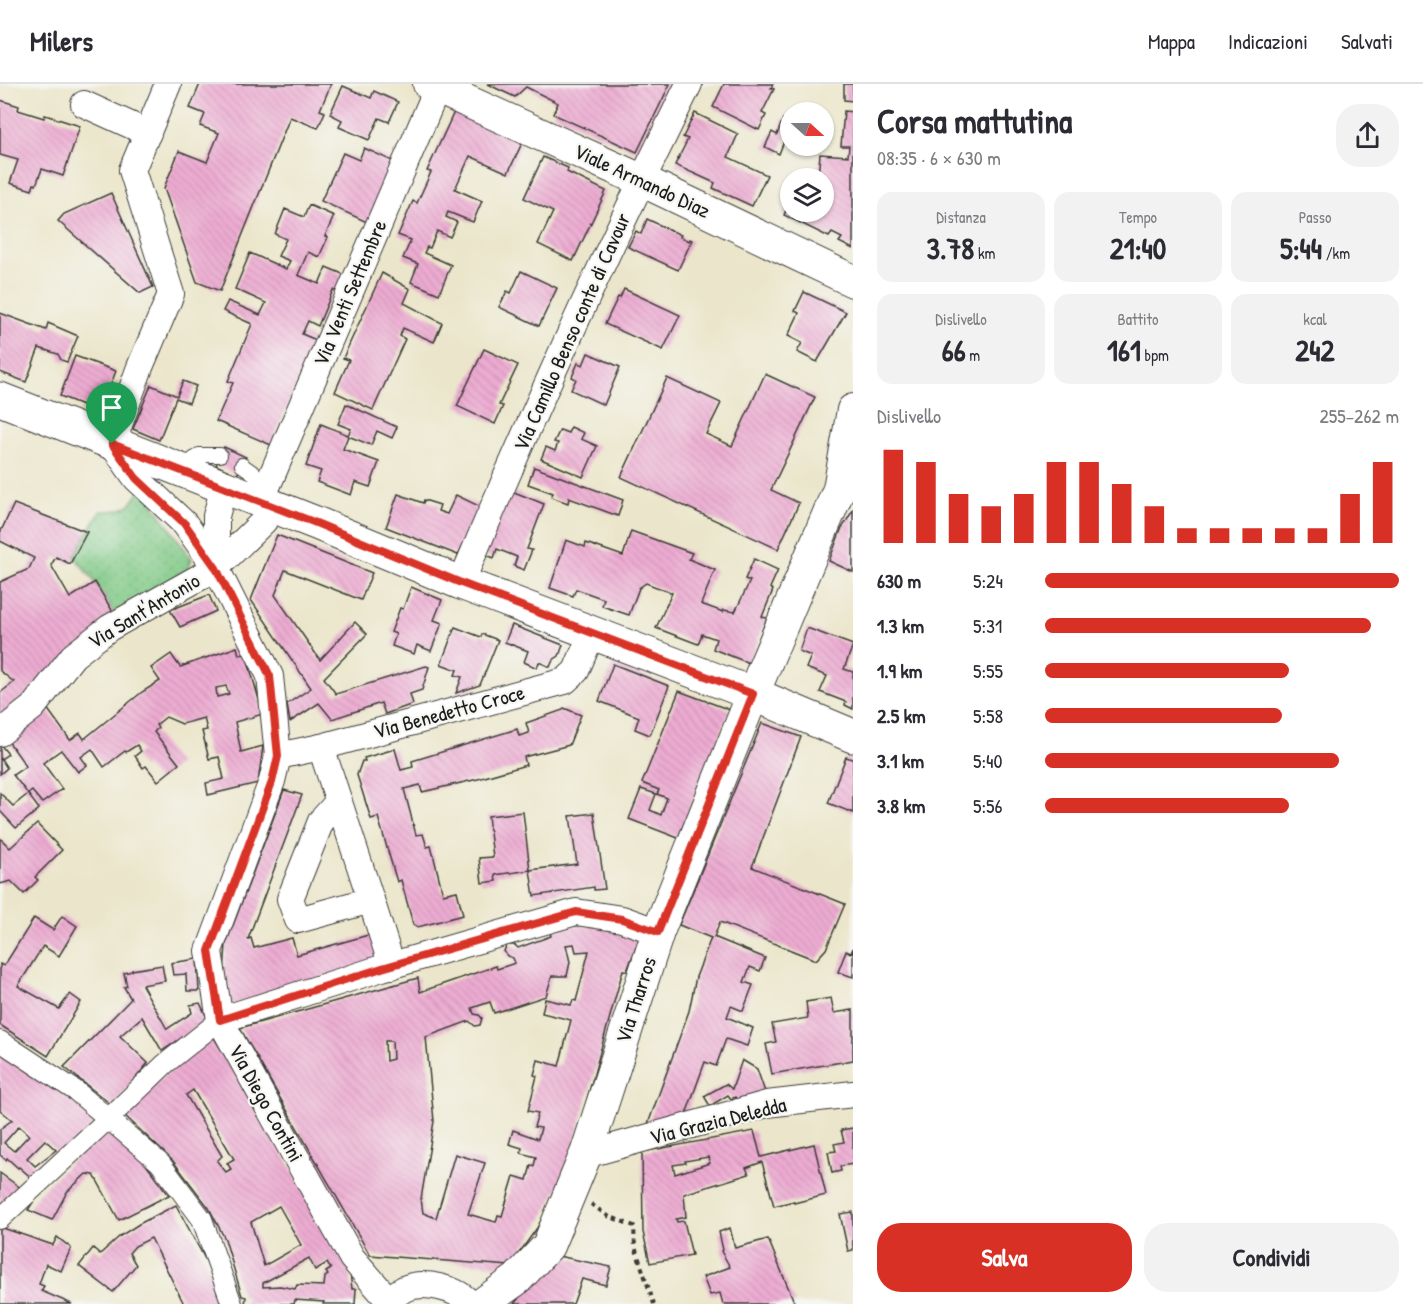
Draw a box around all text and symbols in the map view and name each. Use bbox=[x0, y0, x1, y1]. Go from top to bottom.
text: Milers bbox=[30, 22, 93, 60]
text: Mappa bbox=[1148, 27, 1195, 56]
text: Indicazioni bbox=[1228, 27, 1308, 56]
text: Salvati bbox=[1341, 27, 1393, 56]
text: Corsa mattutina bbox=[877, 99, 1072, 143]
north arrow bbox=[780, 102, 834, 156]
map controls bbox=[780, 102, 834, 222]
button: share bbox=[1336, 104, 1399, 167]
street label: Viale Armando Diaz bbox=[569, 136, 715, 225]
text: 08:35 · 6 × 630 m bbox=[877, 144, 1001, 171]
button: layers bbox=[780, 168, 834, 222]
text: Distanza bbox=[936, 206, 986, 228]
text: Tempo bbox=[1119, 206, 1157, 228]
text: Passo bbox=[1299, 206, 1331, 228]
street label: Via Camillo Benso conte di Cavour bbox=[506, 208, 637, 455]
street label: Via Venti Settembre bbox=[306, 215, 393, 370]
text: 3.78 bbox=[927, 228, 974, 268]
text: 21:40 bbox=[1110, 228, 1166, 268]
text: 5:44 bbox=[1280, 228, 1322, 268]
text: km bbox=[974, 242, 995, 264]
text: /km bbox=[1322, 242, 1350, 264]
text: Dislivello bbox=[935, 308, 987, 330]
text: Battito bbox=[1118, 308, 1158, 330]
text: kcal bbox=[1303, 308, 1327, 330]
text: 66 bbox=[942, 330, 966, 370]
text: 161 bbox=[1107, 330, 1141, 370]
text: 242 bbox=[1295, 330, 1335, 370]
text: m bbox=[966, 344, 980, 366]
text: bpm bbox=[1141, 344, 1169, 366]
pin bbox=[86, 382, 137, 444]
icon: arrive bbox=[95, 391, 128, 424]
text: Dislivello bbox=[877, 402, 941, 429]
text: 255–262 m bbox=[1319, 402, 1399, 429]
street label: Via Sant'Antonio bbox=[82, 566, 205, 655]
text: 630 m bbox=[877, 567, 921, 594]
text: 5:24 bbox=[973, 567, 1003, 594]
text: 1.3 km bbox=[877, 612, 924, 639]
text: 5:31 bbox=[973, 612, 1002, 639]
text: 1.9 km bbox=[877, 657, 922, 684]
text: 5:55 bbox=[973, 657, 1003, 684]
street label: Via Benedetto Croce bbox=[370, 677, 528, 746]
text: 2.5 km bbox=[877, 702, 926, 729]
text: 5:58 bbox=[973, 702, 1003, 729]
text: 3.1 km bbox=[877, 747, 924, 774]
text: 5:40 bbox=[973, 747, 1003, 774]
text: 3.8 km bbox=[877, 792, 925, 819]
text: 5:56 bbox=[973, 792, 1003, 819]
street label: Via Tharros bbox=[608, 953, 663, 1047]
street label: Via Diego Contini bbox=[222, 1039, 311, 1167]
street label: Via Grazia Deledda bbox=[647, 1090, 789, 1151]
button: Salva bbox=[877, 1223, 1132, 1292]
button: Condividi bbox=[1144, 1223, 1399, 1292]

